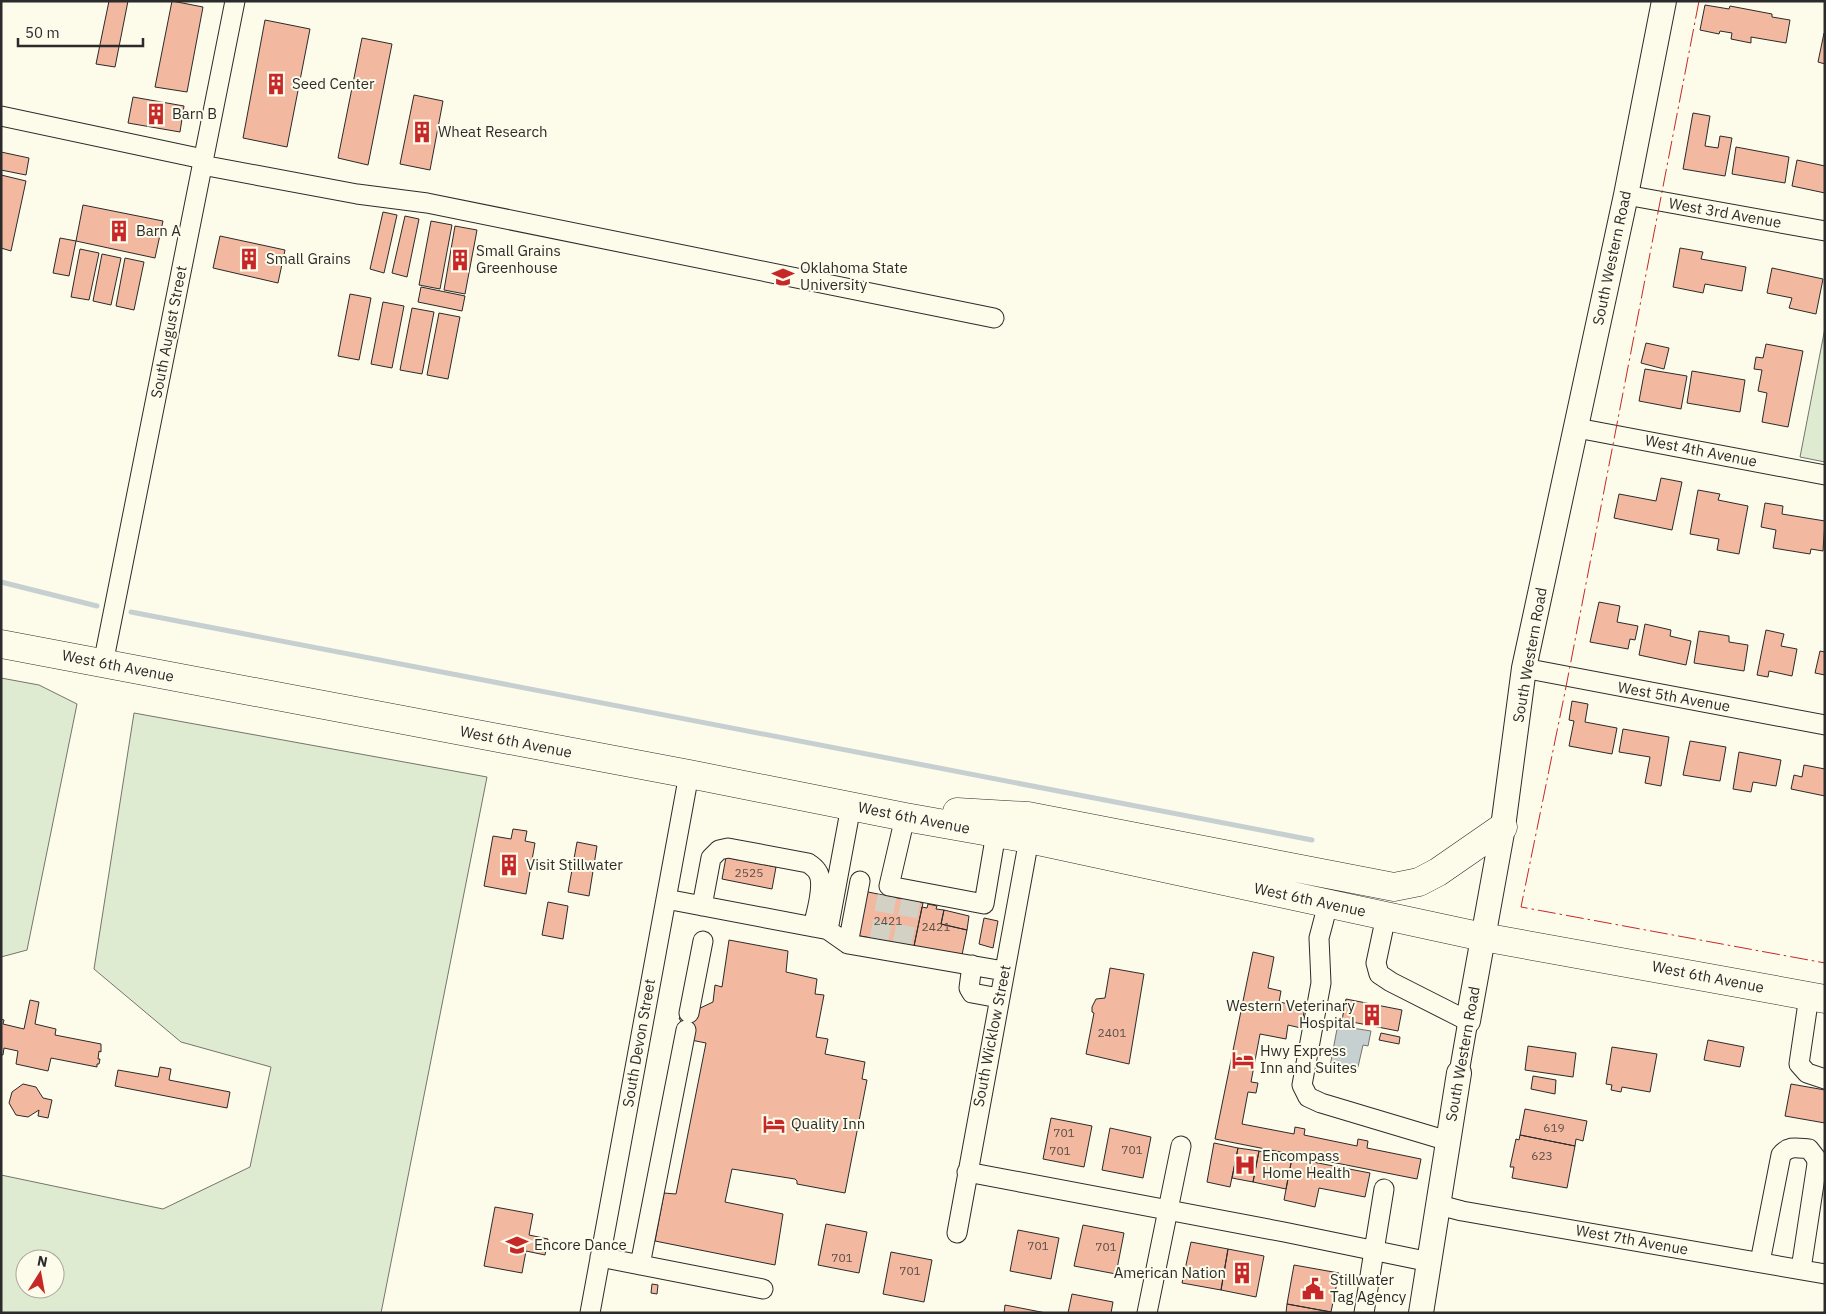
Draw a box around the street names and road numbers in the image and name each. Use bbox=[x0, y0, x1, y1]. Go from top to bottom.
street label: South Western Road bbox=[1588, 189, 1635, 327]
street label: West 3rd Avenue bbox=[1667, 193, 1783, 232]
street label: South August Street bbox=[146, 264, 191, 400]
street label: West 4th Avenue bbox=[1643, 430, 1759, 471]
street label: South Western Road bbox=[1508, 586, 1551, 724]
street label: West 6th Avenue bbox=[60, 645, 176, 686]
street label: West 5th Avenue bbox=[1616, 677, 1732, 716]
street label: West 6th Avenue bbox=[458, 721, 574, 762]
street label: West 6th Avenue bbox=[856, 797, 972, 838]
street label: West 6th Avenue bbox=[1252, 878, 1368, 921]
street label: West 6th Avenue bbox=[1650, 956, 1766, 997]
street label: South Wicklow Street bbox=[968, 963, 1015, 1108]
street label: South Devon Street bbox=[618, 977, 659, 1109]
street label: South Western Road bbox=[1441, 985, 1484, 1123]
street label: West 7th Avenue bbox=[1574, 1220, 1690, 1259]

